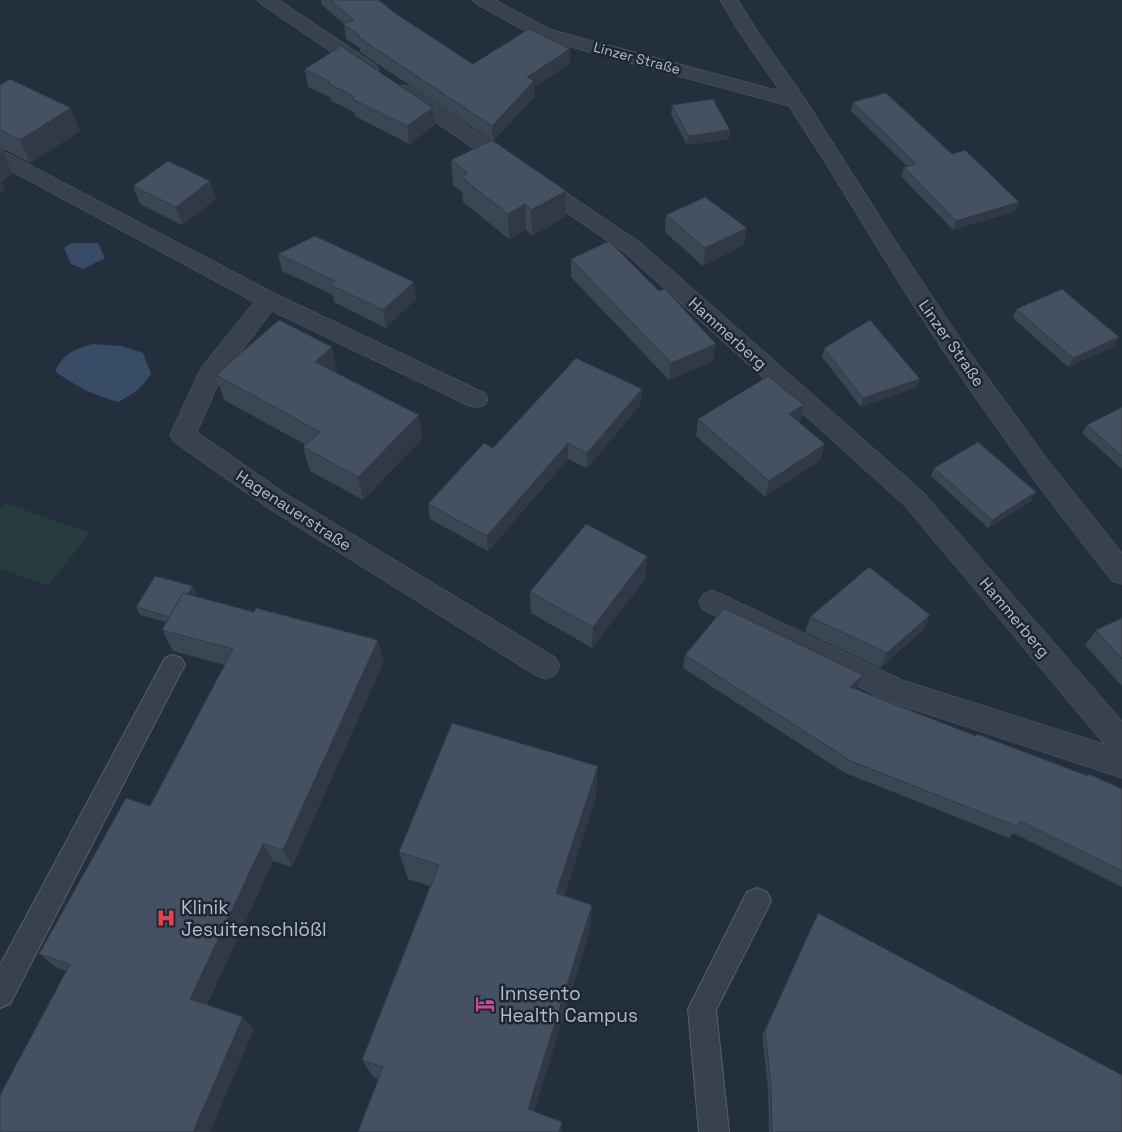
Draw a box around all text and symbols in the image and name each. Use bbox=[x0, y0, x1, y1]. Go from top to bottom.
street label: Linzer Straße bbox=[592, 38, 682, 78]
street label: Hammerberg bbox=[684, 293, 771, 374]
street label: Linzer Straße bbox=[914, 296, 989, 391]
street label: Hagenauerstraße bbox=[232, 465, 355, 556]
street label: Hammerberg bbox=[975, 573, 1054, 662]
place label: Klinik Jesuitenschlößl bbox=[181, 895, 327, 942]
hospital icon: Klinik Jesuitenschlößl bbox=[155, 907, 177, 929]
place label: Innsento Health Campus bbox=[500, 981, 638, 1028]
hotel icon: Innsento Health Campus bbox=[474, 993, 496, 1015]

